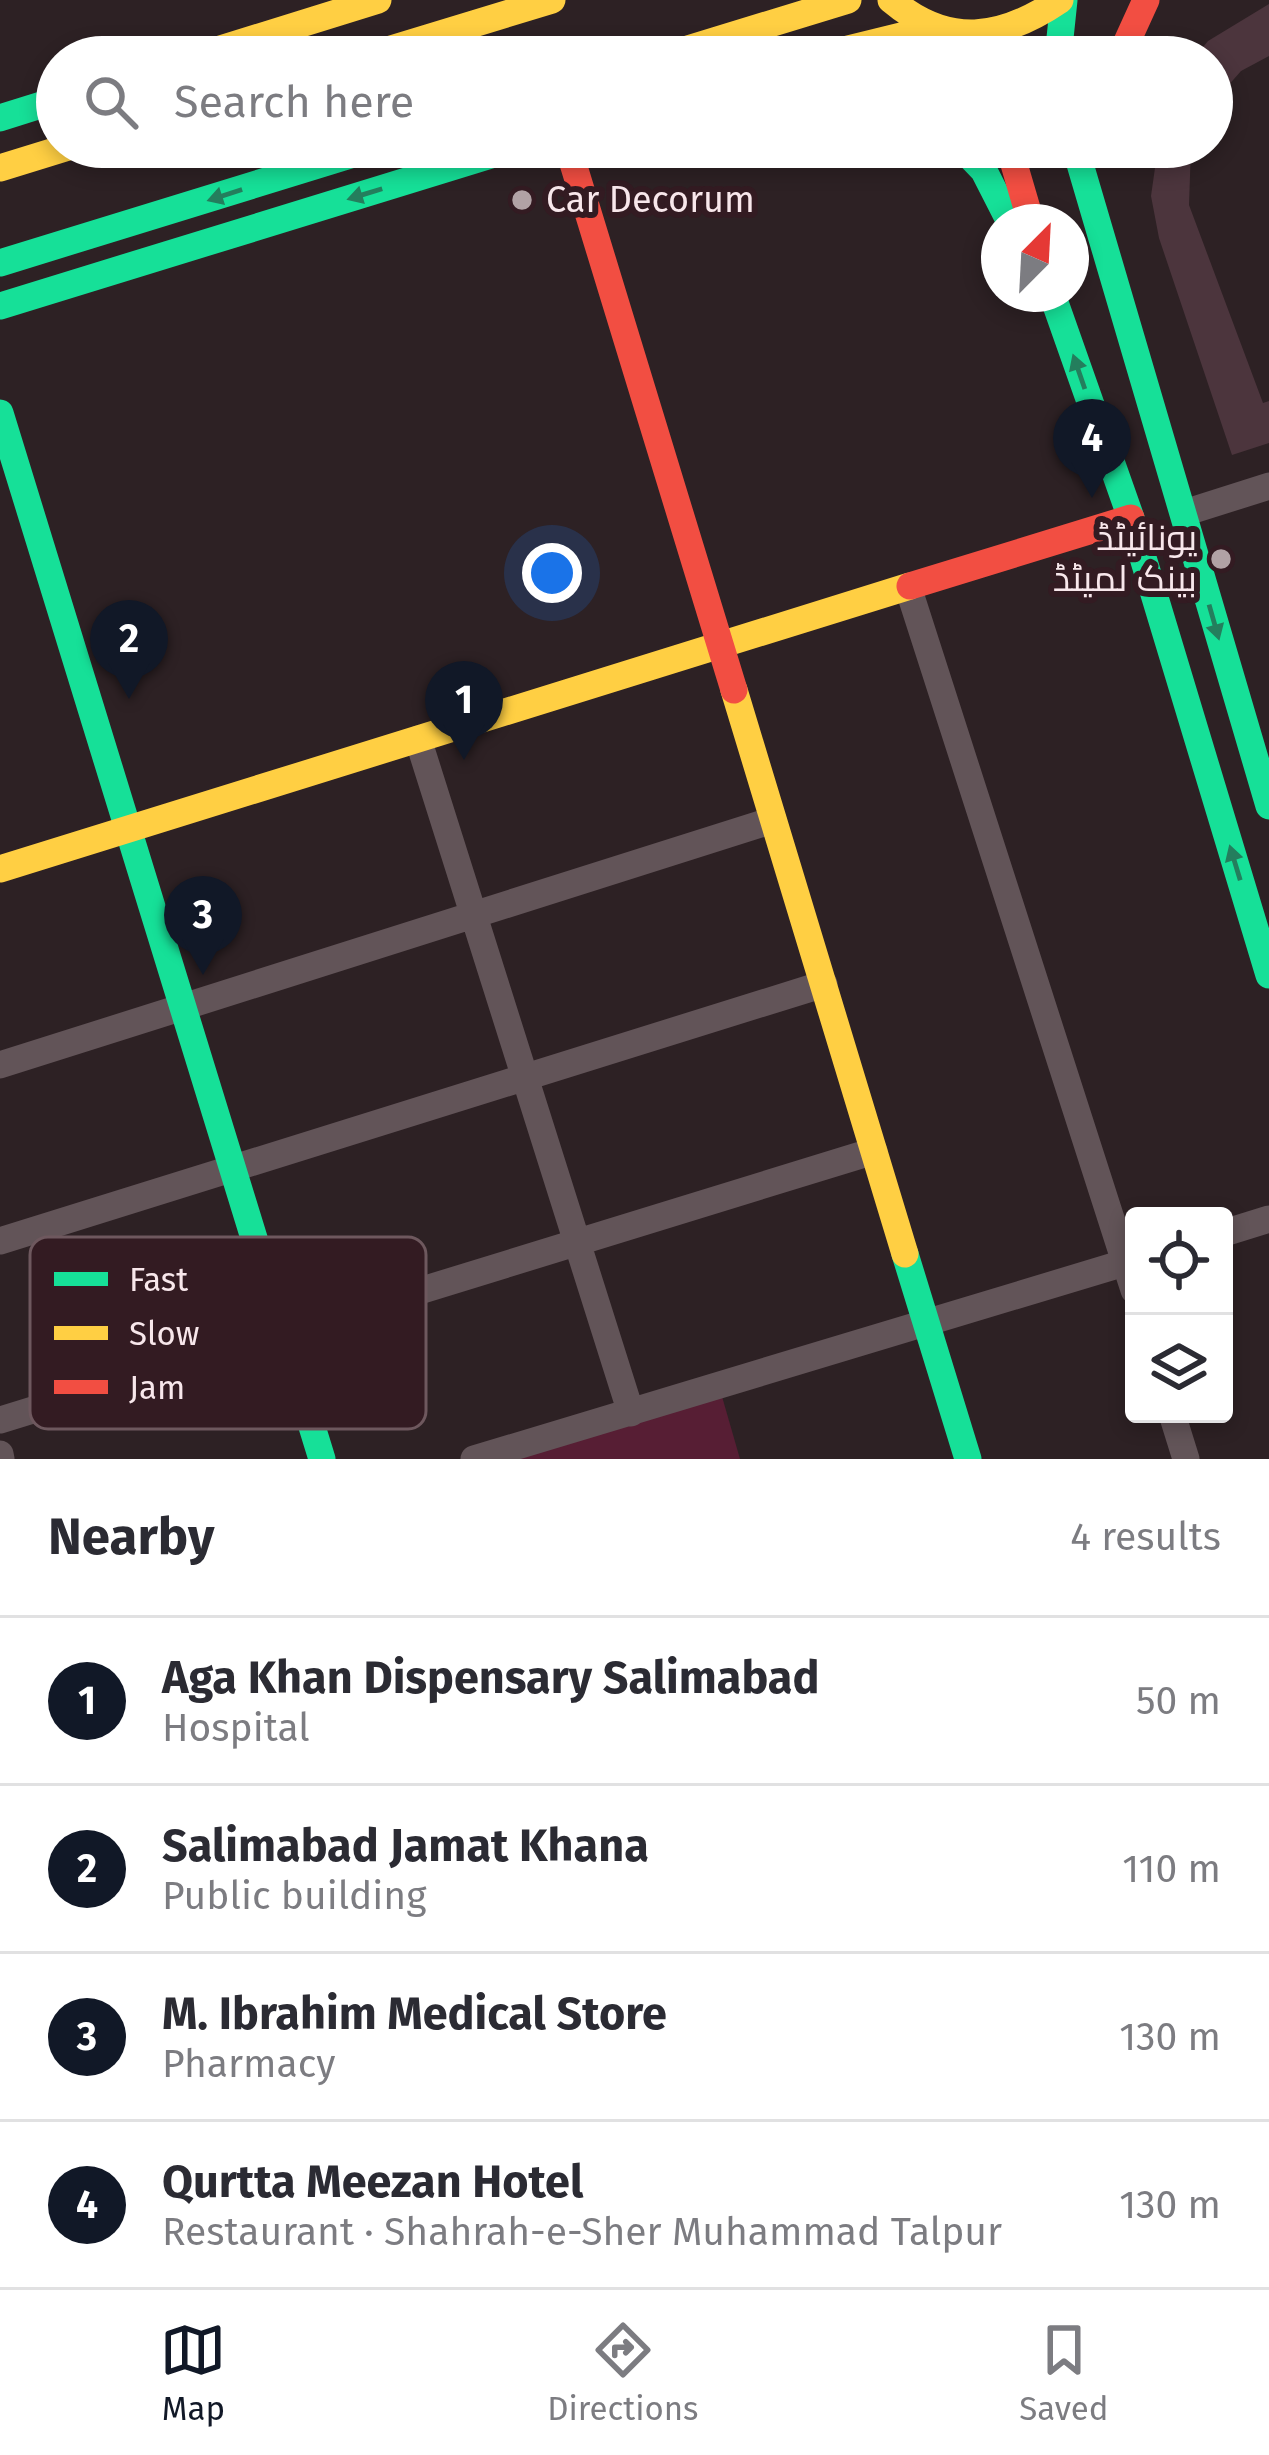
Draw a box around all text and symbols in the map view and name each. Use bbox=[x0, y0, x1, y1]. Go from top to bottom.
search box bbox=[36, 36, 1233, 168]
icon: search bbox=[78, 69, 144, 135]
text: Search here bbox=[174, 75, 414, 129]
place label: Car Decorum bbox=[546, 178, 755, 222]
one-way arrow bbox=[346, 186, 383, 204]
one-way arrow bbox=[206, 187, 243, 206]
marker: Car Decorum bbox=[509, 187, 535, 213]
north arrow bbox=[981, 204, 1089, 312]
one-way arrow bbox=[1069, 353, 1087, 389]
pin: 4 bbox=[1053, 399, 1131, 498]
place label: یونائیٹڈ بینک لمیٹڈ bbox=[1053, 516, 1197, 601]
your location bbox=[522, 543, 582, 603]
marker: یونائیٹڈ بینک لمیٹڈ bbox=[1208, 546, 1234, 572]
pin: 2 bbox=[90, 600, 168, 699]
one-way arrow bbox=[1206, 604, 1225, 641]
pin: 1 bbox=[425, 661, 503, 760]
one-way arrow bbox=[1225, 844, 1243, 881]
pin: 3 bbox=[164, 876, 242, 975]
map controls bbox=[1125, 1207, 1233, 1423]
button: locate bbox=[1125, 1207, 1233, 1315]
legend bbox=[30, 1237, 426, 1429]
text: Fast bbox=[129, 1260, 188, 1300]
text: Slow bbox=[129, 1314, 199, 1354]
button: layers bbox=[1125, 1315, 1233, 1423]
text: Jam bbox=[129, 1368, 185, 1408]
text: Nearby bbox=[48, 1506, 214, 1568]
text: 4 results bbox=[1070, 1514, 1221, 1560]
text: Aga Khan Dispensary Salimabad bbox=[162, 1651, 820, 1705]
text: 1 bbox=[78, 1678, 96, 1724]
text: 50 m bbox=[1136, 1678, 1221, 1724]
text: Hospital bbox=[162, 1705, 310, 1751]
text: Salimabad Jamat Khana bbox=[162, 1819, 649, 1873]
text: 2 bbox=[77, 1846, 97, 1892]
text: 110 m bbox=[1122, 1846, 1221, 1892]
text: Public building bbox=[162, 1873, 426, 1919]
text: M. Ibrahim Medical Store bbox=[162, 1987, 667, 2041]
text: 3 bbox=[77, 2014, 97, 2060]
text: 130 m bbox=[1119, 2014, 1221, 2060]
text: Pharmacy bbox=[162, 2041, 335, 2087]
text: Qurtta Meezan Hotel bbox=[162, 2155, 583, 2209]
text: 4 bbox=[76, 2182, 98, 2228]
text: 130 m bbox=[1119, 2182, 1221, 2228]
text: Restaurant · Shahrah-e-Sher Muhammad Talpur bbox=[162, 2209, 1002, 2255]
tab: Map bbox=[160, 2317, 226, 2429]
tab: Directions bbox=[547, 2317, 699, 2429]
tab: Saved bbox=[1019, 2317, 1109, 2429]

